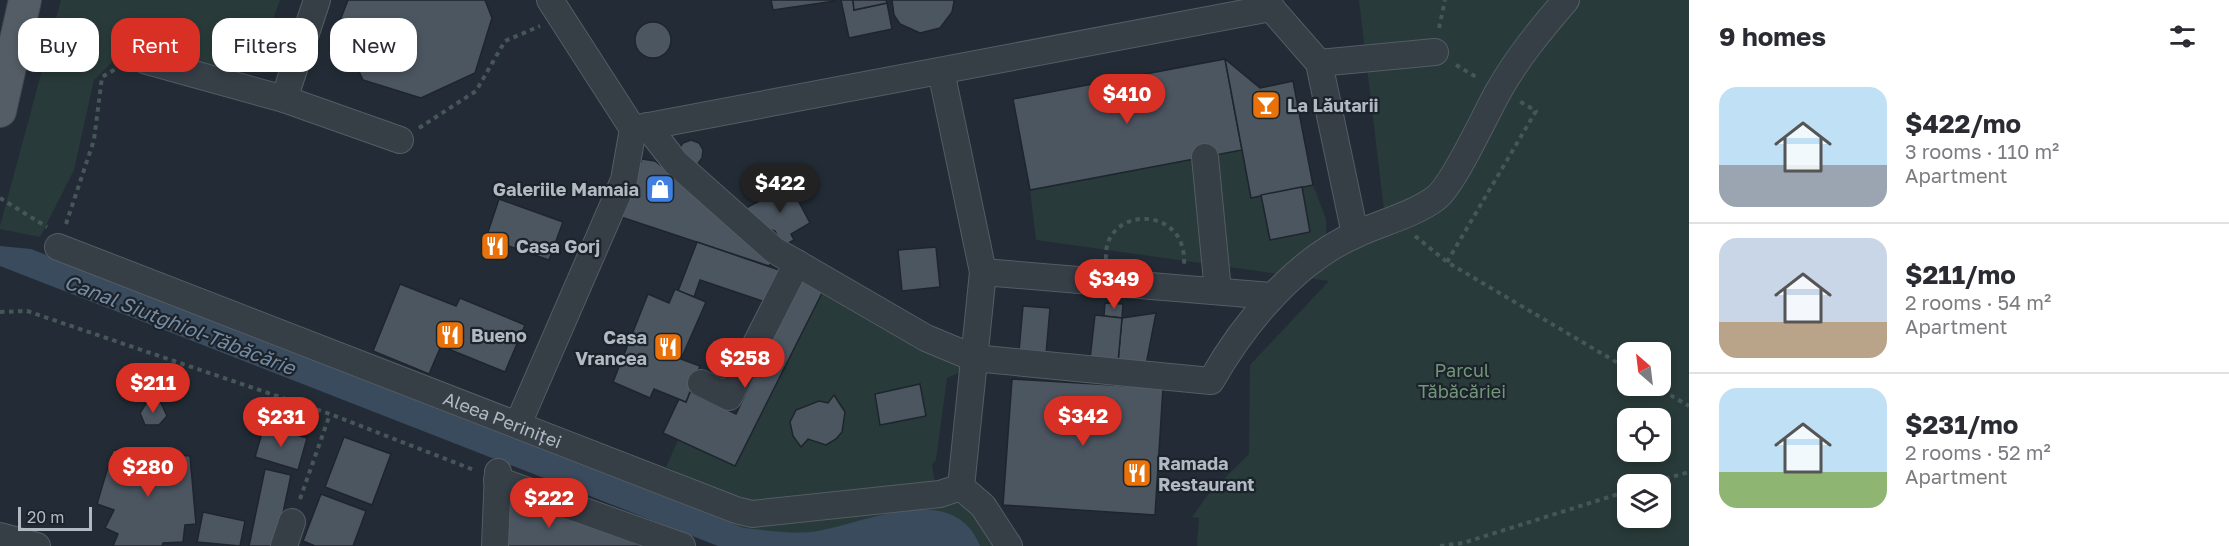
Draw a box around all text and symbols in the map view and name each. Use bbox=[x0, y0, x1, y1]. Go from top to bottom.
chip: Buy bbox=[18, 18, 99, 72]
chip: Rent bbox=[111, 18, 200, 72]
chip: Filters bbox=[212, 18, 318, 72]
chip: New bbox=[330, 18, 417, 72]
icon: filters bbox=[2166, 20, 2199, 53]
text: 9 homes bbox=[1719, 21, 1826, 52]
pin: $410 bbox=[1091, 74, 1163, 125]
text: $410 bbox=[1102, 81, 1152, 105]
bar icon: La Lăutarii bbox=[1250, 89, 1282, 121]
place label: La Lăutarii bbox=[1287, 94, 1379, 116]
text: $422/mo bbox=[1905, 108, 2021, 139]
icon: home bbox=[1767, 111, 1839, 183]
text: 3 rooms · 110 m² bbox=[1905, 139, 2059, 163]
pin: $422 bbox=[744, 163, 816, 214]
text: Apartment bbox=[1905, 163, 2008, 187]
text: $422 bbox=[755, 170, 805, 194]
shop icon: Galeriile Mamaia bbox=[644, 173, 676, 205]
place label: Galeriile Mamaia bbox=[493, 178, 639, 200]
restaurant icon: Casa Gorj bbox=[479, 230, 511, 262]
place label: Casa Gorj bbox=[516, 235, 600, 257]
pin: $349 bbox=[1078, 259, 1150, 310]
text: $211/mo bbox=[1905, 259, 2016, 290]
icon: home bbox=[1767, 262, 1839, 334]
text: $349 bbox=[1089, 266, 1139, 290]
water label: Canal Siutghiol-Tăbăcărie bbox=[61, 269, 300, 381]
text: 2 rooms · 54 m² bbox=[1905, 290, 2051, 314]
text: Apartment bbox=[1905, 314, 2008, 338]
restaurant icon: Bueno bbox=[434, 319, 466, 351]
place label: Bueno bbox=[471, 324, 527, 346]
place label: Casa Vrancea bbox=[575, 326, 647, 369]
restaurant icon: Casa Vrancea bbox=[652, 331, 684, 363]
pin: $258 bbox=[709, 338, 781, 389]
north arrow bbox=[1617, 342, 1671, 396]
map controls bbox=[1617, 342, 1671, 528]
text: $258 bbox=[720, 345, 770, 369]
park label: Parcul Tăbăcăriei bbox=[1418, 359, 1506, 402]
pin: $211 bbox=[117, 363, 189, 414]
text: $211 bbox=[130, 370, 176, 394]
street label: Aleea Periniței bbox=[440, 387, 565, 452]
pin: $342 bbox=[1047, 396, 1119, 447]
pin: $231 bbox=[245, 397, 317, 448]
text: $342 bbox=[1058, 403, 1108, 427]
text: $231 bbox=[257, 404, 305, 428]
button: locate bbox=[1617, 408, 1671, 462]
text: $231/mo bbox=[1905, 409, 2018, 440]
icon: home bbox=[1767, 412, 1839, 484]
text: 2 rooms · 52 m² bbox=[1905, 440, 2051, 464]
pin: $280 bbox=[112, 447, 184, 498]
place label: Ramada Restaurant bbox=[1158, 452, 1254, 495]
text: $280 bbox=[122, 454, 174, 478]
restaurant icon: Ramada Restaurant bbox=[1121, 457, 1153, 489]
text: Apartment bbox=[1905, 464, 2008, 488]
button: layers bbox=[1617, 474, 1671, 528]
pin: $222 bbox=[513, 478, 585, 529]
text: $222 bbox=[524, 485, 574, 509]
scale bar bbox=[18, 504, 92, 532]
text: 20 m bbox=[27, 507, 64, 527]

